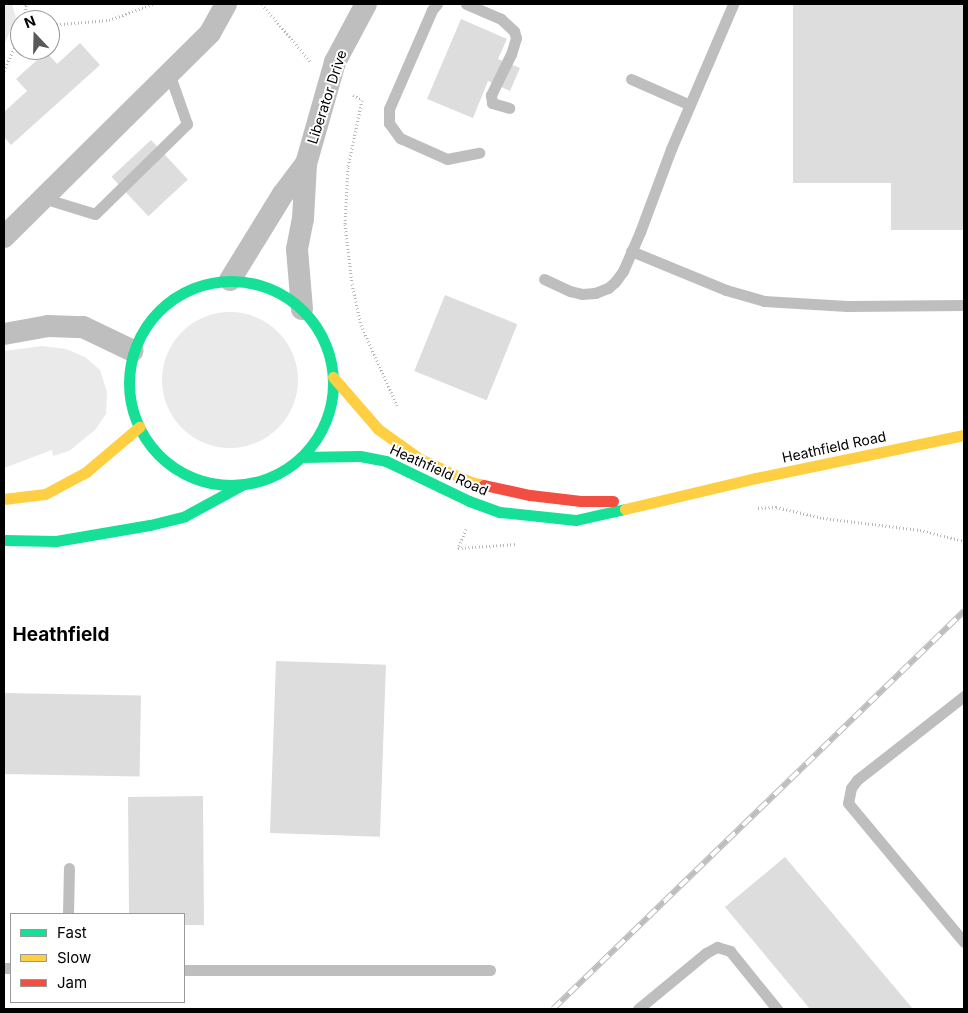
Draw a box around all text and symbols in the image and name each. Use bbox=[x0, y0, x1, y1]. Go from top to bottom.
north arrow bbox=[10, 10, 60, 60]
text: N bbox=[22, 12, 38, 31]
street label: Liberator Drive bbox=[304, 48, 350, 146]
street label: Heathfield Road bbox=[780, 428, 888, 466]
street label: Heathfield Road bbox=[387, 441, 491, 499]
district label: Heathfield bbox=[13, 624, 109, 646]
legend bbox=[10, 913, 185, 1003]
text: Fast bbox=[57, 923, 87, 942]
text: Slow bbox=[57, 948, 91, 967]
text: Jam bbox=[57, 973, 87, 992]

